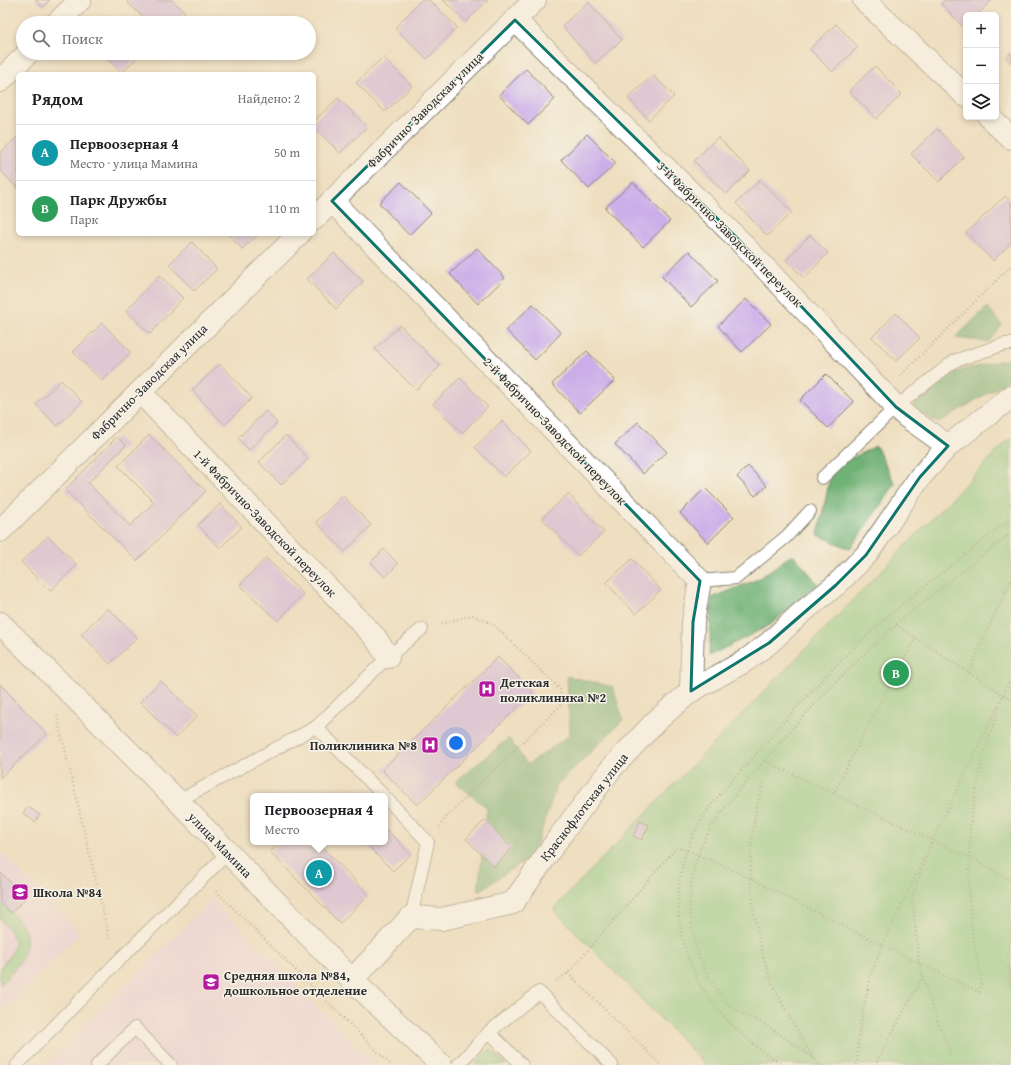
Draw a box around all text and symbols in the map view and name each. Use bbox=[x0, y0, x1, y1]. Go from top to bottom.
map controls bbox=[963, 12, 999, 120]
button: + bbox=[963, 12, 999, 48]
search box bbox=[16, 16, 316, 60]
icon: search bbox=[30, 27, 52, 49]
text: Поиск bbox=[62, 28, 103, 49]
street label: Фабрично-Заводская улица bbox=[362, 47, 488, 173]
button: − bbox=[963, 48, 999, 84]
button: layers bbox=[963, 84, 999, 120]
text: Рядом bbox=[32, 86, 83, 111]
text: Найдено: 2 bbox=[238, 89, 300, 108]
text: Первоозерная 4 bbox=[70, 133, 179, 154]
text: A bbox=[41, 143, 49, 162]
text: 50 m bbox=[274, 143, 300, 162]
text: Место · улица Мамина bbox=[70, 154, 198, 173]
street label: 3-й Фабрично-Заводской переулок bbox=[653, 157, 807, 311]
text: Парк Дружбы bbox=[70, 189, 167, 210]
text: B bbox=[41, 199, 49, 218]
text: 110 m bbox=[268, 199, 300, 218]
text: Парк bbox=[70, 210, 98, 229]
street label: Фабрично-Заводская улица bbox=[86, 319, 212, 445]
street label: 2-й Фабрично-Заводской переулок bbox=[479, 353, 631, 509]
street label: 1-й Фабрично-Заводской переулок bbox=[189, 445, 341, 601]
pin: B bbox=[883, 658, 909, 688]
place label: Детская поликлиника №2 bbox=[499, 673, 607, 707]
hospital icon: Детская поликлиника №2 bbox=[477, 679, 497, 699]
your location bbox=[446, 733, 466, 753]
hospital icon: Поликлиника №8 bbox=[420, 735, 440, 755]
place label: Поликлиника №8 bbox=[310, 736, 417, 755]
street label: Краснофлотская улица bbox=[536, 748, 633, 865]
popup bbox=[250, 793, 388, 845]
text: Первоозерная 4 bbox=[265, 799, 373, 820]
street label: улица Мамина bbox=[183, 807, 257, 883]
text: Место bbox=[265, 820, 300, 839]
pin: A bbox=[306, 858, 332, 888]
school or university icon: Школа №84 bbox=[10, 882, 30, 902]
place label: Школа №84 bbox=[33, 883, 102, 902]
place label: Средняя школа №84, дошкольное отделение bbox=[224, 966, 367, 1000]
school or university icon: Средняя школа №84, дошкольное отделение bbox=[201, 972, 221, 992]

